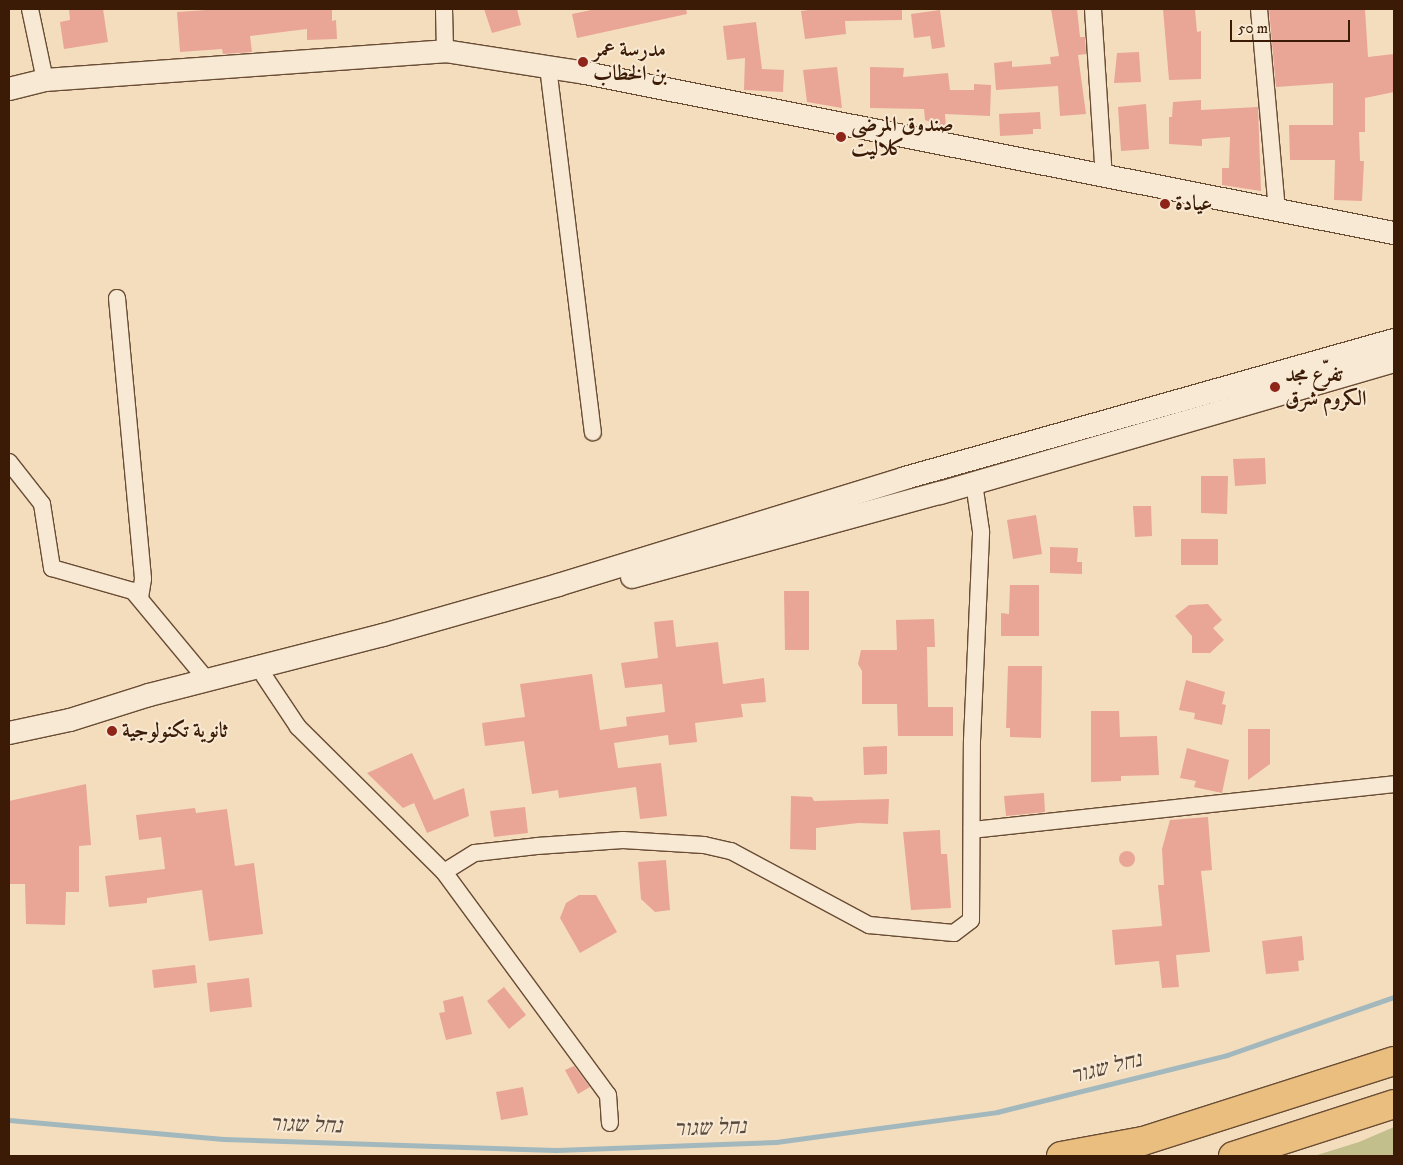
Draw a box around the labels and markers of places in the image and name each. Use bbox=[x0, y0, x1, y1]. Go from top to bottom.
place label: مدرسة عمر بن الخطاب bbox=[593, 37, 667, 87]
marker: مدرسة عمر بن الخطاب bbox=[577, 56, 589, 68]
place label: صندوق المرضى كلاليت bbox=[851, 112, 954, 162]
marker: صندوق المرضى كلاليت bbox=[835, 131, 847, 143]
place label: عيادة bbox=[1175, 191, 1212, 217]
marker: عيادة bbox=[1159, 198, 1171, 210]
place label: تفرّع مجد الكروم شرق bbox=[1285, 362, 1367, 412]
marker: تفرّع مجد الكروم شرق bbox=[1269, 381, 1281, 393]
place label: ثانوية تكنولوجية bbox=[122, 718, 228, 744]
marker: ثانوية تكنولوجية bbox=[106, 725, 118, 737]

